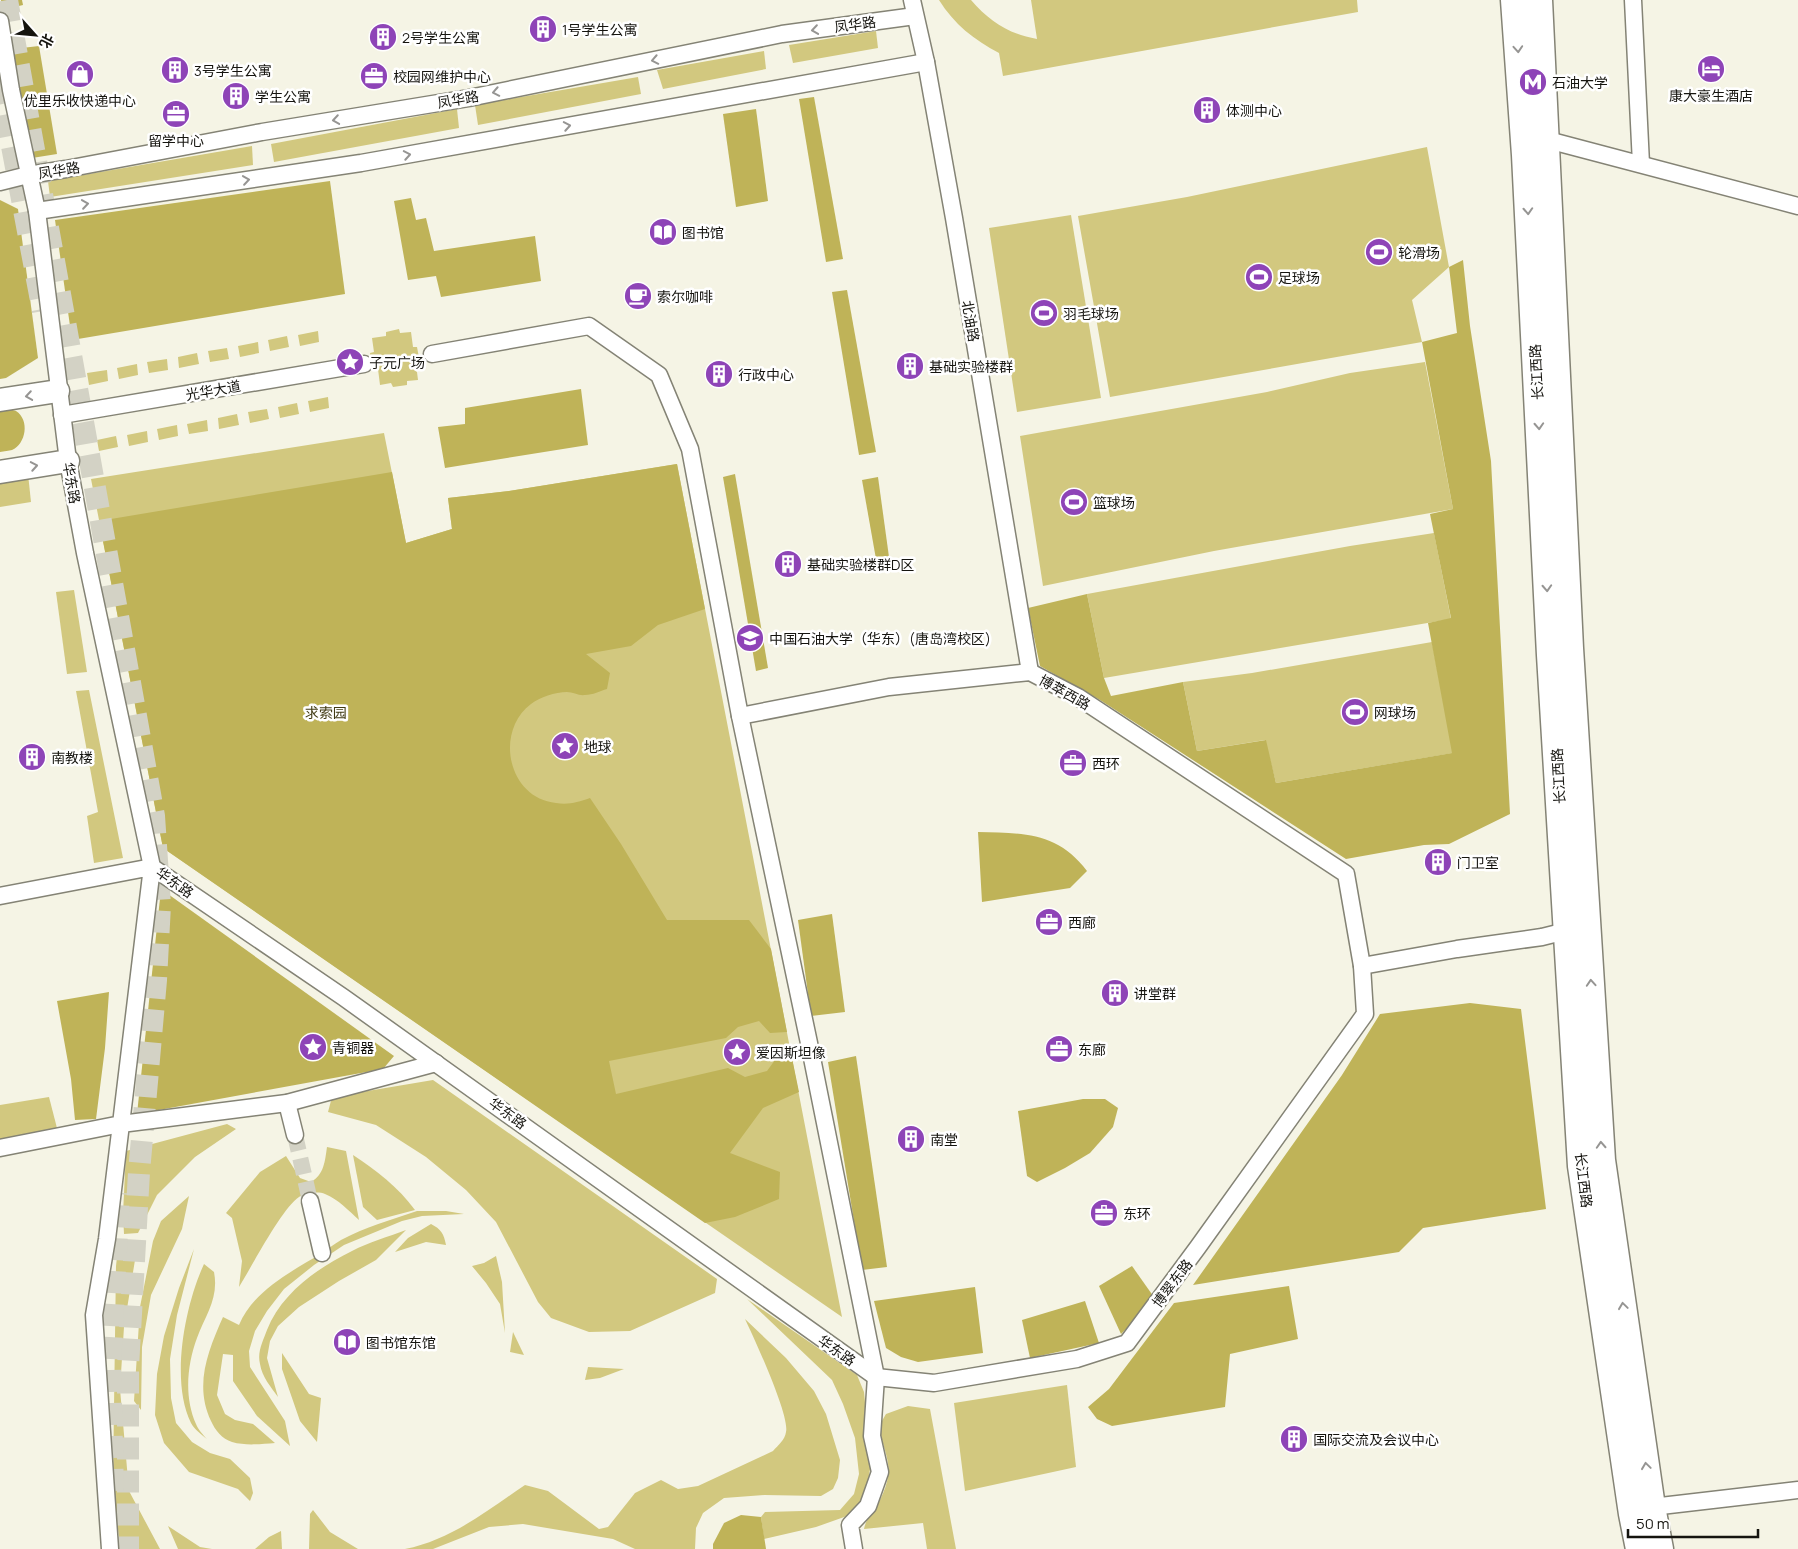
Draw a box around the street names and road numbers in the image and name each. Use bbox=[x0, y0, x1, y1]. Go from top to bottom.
street label: 凤华路 bbox=[833, 12, 877, 36]
street label: 凤华路 bbox=[436, 86, 480, 112]
street label: 凤华路 bbox=[37, 157, 81, 183]
street label: 北油路 bbox=[958, 299, 984, 343]
street label: 长江西路 bbox=[1525, 344, 1547, 400]
street label: 光华大道 bbox=[184, 376, 242, 404]
street label: 华东路 bbox=[59, 461, 85, 505]
street label: 博萃西路 bbox=[1036, 670, 1094, 714]
street label: 长江西路 bbox=[1547, 748, 1569, 804]
street label: 华东路 bbox=[152, 862, 198, 902]
street label: 华东路 bbox=[485, 1093, 531, 1133]
street label: 长江西路 bbox=[1571, 1151, 1597, 1209]
street label: 博翠东路 bbox=[1148, 1255, 1196, 1311]
street label: 华东路 bbox=[814, 1330, 860, 1370]

